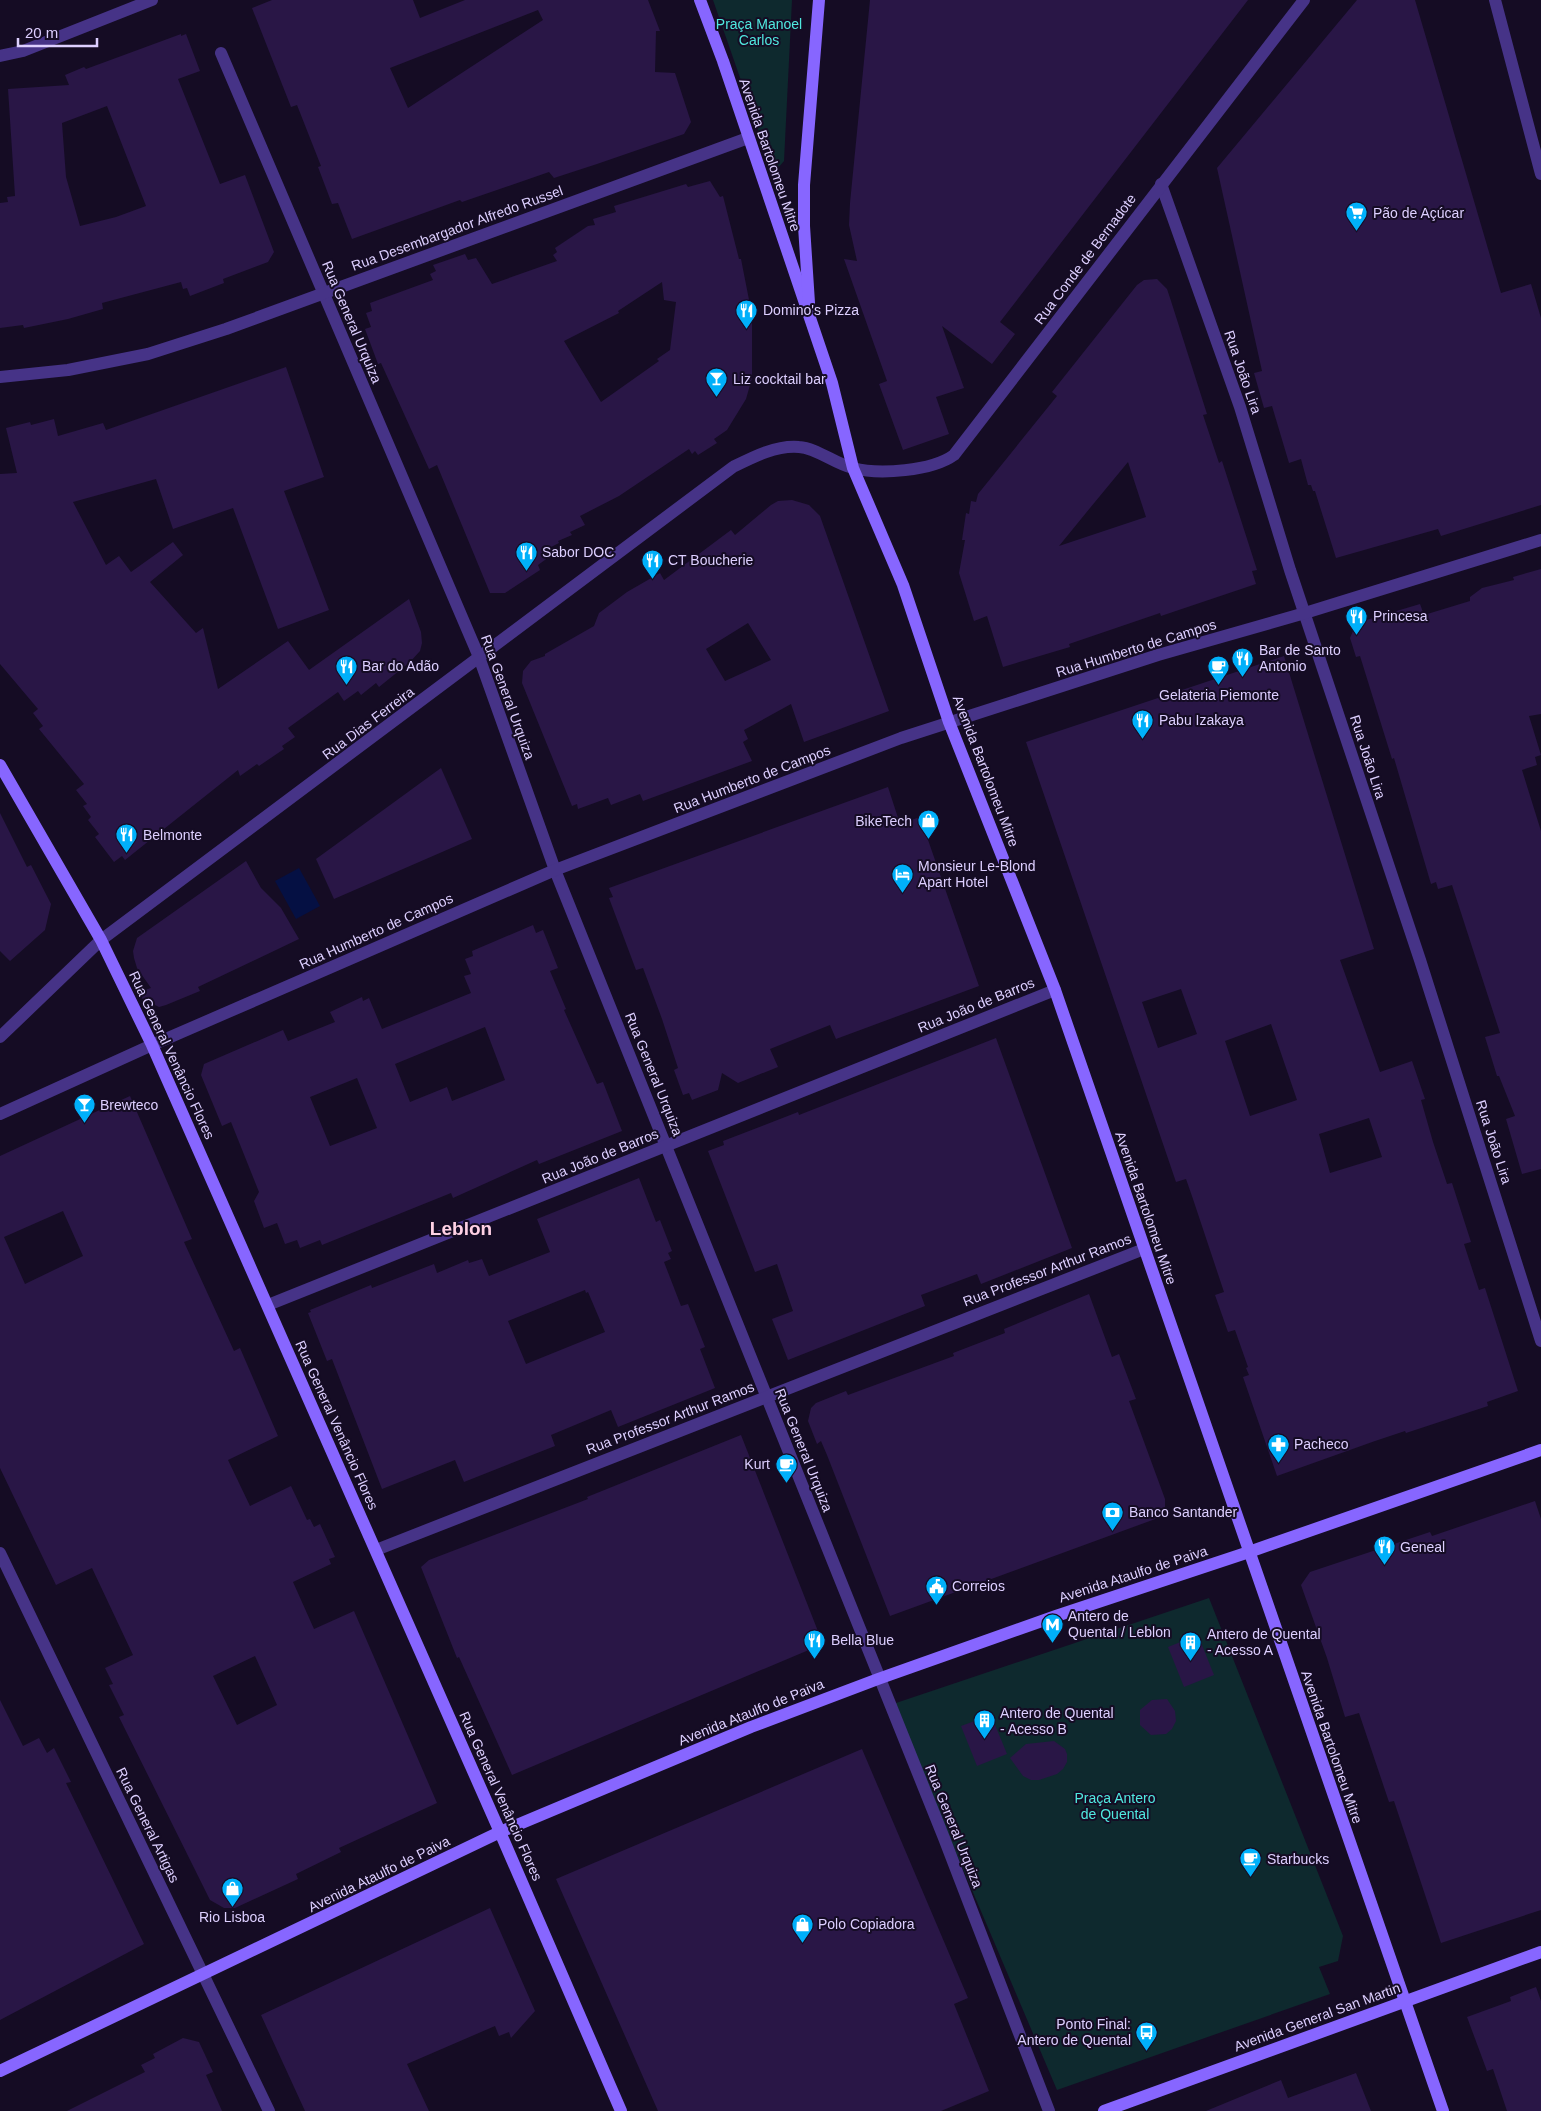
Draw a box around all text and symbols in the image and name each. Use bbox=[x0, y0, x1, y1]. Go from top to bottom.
scale bar bbox=[18, 15, 96, 47]
park label: Praça Manoel Carlos bbox=[716, 16, 802, 48]
text: 20 m bbox=[25, 24, 58, 41]
street label: Avenida Bartolomeu Mitre bbox=[736, 76, 804, 234]
street label: Rua Desembargador Alfredo Russel bbox=[349, 182, 565, 274]
street label: Rua Conde de Bernadote bbox=[1031, 191, 1139, 327]
supermarket icon: Pão de Açúcar bbox=[1345, 201, 1369, 232]
place label: Pão de Açúcar bbox=[1373, 205, 1464, 221]
street label: Rua General Urquiza bbox=[319, 258, 385, 386]
restaurant icon: Domino's Pizza bbox=[735, 298, 759, 329]
place label: Domino's Pizza bbox=[763, 302, 859, 318]
street label: Rua João Lira bbox=[1221, 328, 1265, 416]
bar icon: Liz cocktail bar bbox=[705, 367, 729, 398]
place label: Liz cocktail bar bbox=[733, 371, 826, 387]
restaurant icon: Sabor DOC bbox=[514, 540, 538, 571]
place label: Sabor DOC bbox=[542, 544, 614, 560]
restaurant icon: CT Boucherie bbox=[640, 548, 664, 579]
place label: CT Boucherie bbox=[668, 552, 754, 568]
restaurant icon: Princesa bbox=[1345, 604, 1369, 635]
place label: Princesa bbox=[1373, 608, 1428, 624]
street label: Rua Humberto de Campos bbox=[1054, 616, 1218, 680]
street label: Rua General Urquiza bbox=[478, 632, 538, 762]
place label: Bar de Santo Antonio bbox=[1259, 642, 1341, 674]
restaurant icon: Bar de Santo Antonio bbox=[1231, 646, 1255, 677]
restaurant icon: Bar do Adão bbox=[334, 654, 358, 685]
cafe icon: Gelateria Piemonte bbox=[1207, 655, 1231, 686]
place label: Bar do Adão bbox=[362, 658, 439, 674]
street label: Rua Dias Ferreira bbox=[319, 683, 417, 763]
place label: Gelateria Piemonte bbox=[1159, 687, 1279, 703]
street label: Avenida Bartolomeu Mitre bbox=[950, 693, 1022, 849]
restaurant icon: Pabu Izakaya bbox=[1131, 708, 1155, 739]
place label: Pabu Izakaya bbox=[1159, 712, 1244, 728]
street label: Rua João Lira bbox=[1347, 713, 1389, 801]
street label: Rua Humberto de Campos bbox=[671, 742, 833, 816]
shop icon: BikeTech bbox=[916, 809, 940, 840]
place label: BikeTech bbox=[855, 813, 912, 829]
restaurant icon: Belmonte bbox=[115, 823, 139, 854]
place label: Belmonte bbox=[143, 827, 202, 843]
place label: Monsieur Le-Blond Apart Hotel bbox=[918, 858, 1036, 890]
hotel icon: Monsieur Le-Blond Apart Hotel bbox=[890, 862, 914, 893]
street label: Rua Humberto de Campos bbox=[297, 890, 455, 972]
street label: Rua General Venâncio Flores bbox=[126, 968, 218, 1142]
street label: Rua João de Barros bbox=[915, 974, 1037, 1036]
street label: Rua General Urquiza bbox=[622, 1010, 686, 1138]
bar icon: Brewteco bbox=[72, 1093, 96, 1124]
place label: Brewteco bbox=[100, 1097, 159, 1113]
street label: Rua João Lira bbox=[1473, 1098, 1515, 1186]
street label: Rua João de Barros bbox=[539, 1125, 661, 1187]
street label: Avenida Bartolomeu Mitre bbox=[1112, 1129, 1180, 1287]
district label: Leblon bbox=[430, 1218, 492, 1239]
street label: Rua Professor Arthur Ramos bbox=[961, 1230, 1133, 1310]
street label: Rua General Venâncio Flores bbox=[292, 1338, 382, 1512]
street label: Rua Professor Arthur Ramos bbox=[584, 1378, 756, 1458]
street label: Rua General Urquiza bbox=[772, 1386, 836, 1514]
pharmacy icon: Pacheco bbox=[1266, 1432, 1290, 1463]
place label: Pacheco bbox=[1294, 1436, 1349, 1452]
cafe icon: Kurt bbox=[774, 1452, 798, 1483]
place label: Kurt bbox=[744, 1456, 770, 1472]
bank icon: Banco Santander bbox=[1101, 1500, 1125, 1531]
place label: Banco Santander bbox=[1129, 1504, 1238, 1520]
restaurant icon: Geneal bbox=[1372, 1535, 1396, 1566]
place label: Geneal bbox=[1400, 1539, 1445, 1555]
street label: Avenida Ataulfo de Paiva bbox=[1057, 1542, 1210, 1606]
public building icon: Correios bbox=[924, 1574, 948, 1605]
place label: Correios bbox=[952, 1578, 1005, 1594]
place label: Antero de Quental / Leblon bbox=[1068, 1608, 1171, 1640]
metro station icon: Antero de Quental / Leblon bbox=[1040, 1612, 1064, 1643]
place label: Antero de Quental - Acesso A bbox=[1207, 1626, 1321, 1658]
restaurant icon: Bella Blue bbox=[803, 1628, 827, 1659]
building icon: Antero de Quental - Acesso A bbox=[1179, 1630, 1203, 1661]
place label: Bella Blue bbox=[831, 1632, 894, 1648]
street label: Avenida Bartolomeu Mitre bbox=[1298, 1668, 1366, 1826]
street label: Avenida Ataulfo de Paiva bbox=[676, 1675, 826, 1749]
place label: Antero de Quental - Acesso B bbox=[1000, 1705, 1114, 1737]
street label: Rua General Venâncio Flores bbox=[456, 1709, 546, 1883]
building icon: Antero de Quental - Acesso B bbox=[972, 1709, 996, 1740]
street label: Rua General Urquiza bbox=[922, 1762, 986, 1890]
street label: Rua General Artigas bbox=[113, 1765, 183, 1885]
park label: Praça Antero de Quental bbox=[1075, 1790, 1156, 1822]
street label: Avenida Ataulfo de Paiva bbox=[306, 1833, 453, 1915]
cafe icon: Starbucks bbox=[1239, 1847, 1263, 1878]
place label: Starbucks bbox=[1267, 1851, 1329, 1867]
shop icon: Rio Lisboa bbox=[220, 1877, 244, 1908]
place label: Rio Lisboa bbox=[199, 1909, 265, 1925]
shop icon: Polo Copiadora bbox=[790, 1912, 814, 1943]
place label: Polo Copiadora bbox=[818, 1916, 915, 1932]
street label: Avenida General San Martin bbox=[1232, 1979, 1402, 2055]
place label: Ponto Final: Antero de Quental bbox=[1017, 2016, 1131, 2048]
bus stop icon: Ponto Final: Antero de Quental bbox=[1135, 2020, 1159, 2051]

